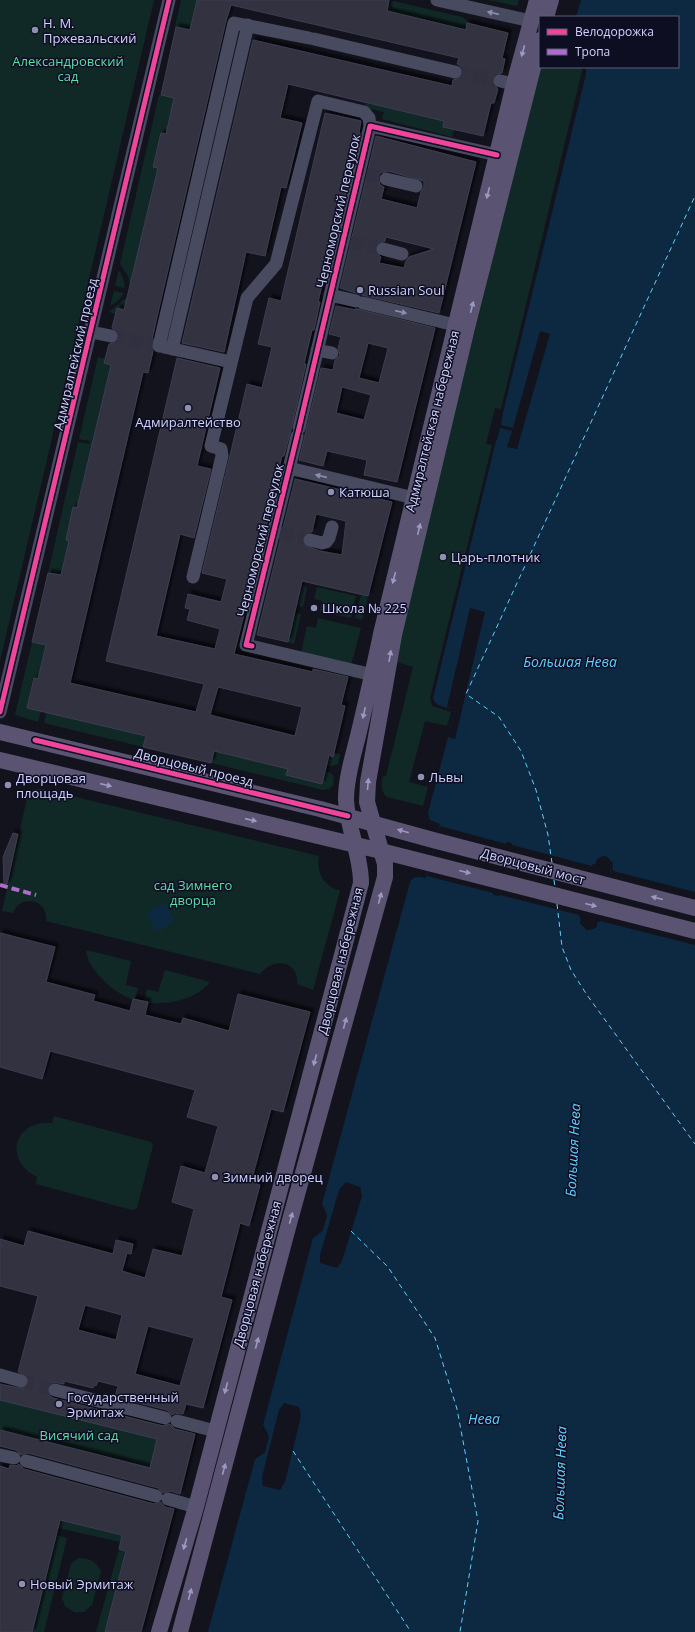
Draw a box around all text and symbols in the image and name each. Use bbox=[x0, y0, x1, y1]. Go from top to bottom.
one-way arrow bbox=[486, 9, 499, 15]
place label: Н. М. Пржевальский bbox=[43, 14, 137, 47]
legend bbox=[539, 16, 679, 68]
text: Велодорожка bbox=[575, 23, 654, 40]
marker: Н. М. Пржевальский bbox=[30, 25, 40, 35]
text: Тропа bbox=[575, 43, 610, 60]
one-way arrow bbox=[520, 45, 526, 57]
park label: Александровский сад bbox=[12, 52, 124, 85]
street label: Черноморский переулок bbox=[312, 132, 365, 290]
one-way arrow bbox=[484, 187, 490, 199]
street label: Адмиралтейский проезд bbox=[49, 276, 101, 432]
place label: Russian Soul bbox=[368, 281, 444, 299]
marker: Russian Soul bbox=[355, 285, 365, 295]
one-way arrow bbox=[469, 301, 475, 313]
one-way arrow bbox=[396, 309, 408, 315]
street label: Адмиралтейская набережная bbox=[401, 328, 463, 514]
marker: Адмиралтейство bbox=[183, 403, 193, 413]
place label: Адмиралтейство bbox=[135, 413, 241, 431]
street label: Черноморский переулок bbox=[232, 461, 288, 619]
one-way arrow bbox=[315, 473, 327, 479]
place label: Катюша bbox=[339, 483, 390, 501]
marker: Катюша bbox=[326, 487, 336, 497]
one-way arrow bbox=[416, 523, 422, 535]
place label: Царь-плотник bbox=[451, 548, 541, 566]
marker: Царь-плотник bbox=[438, 552, 448, 562]
one-way arrow bbox=[391, 572, 397, 584]
place label: Школа № 225 bbox=[322, 599, 407, 617]
marker: Школа № 225 bbox=[309, 603, 319, 613]
one-way arrow bbox=[388, 650, 394, 662]
water label: Большая Нева bbox=[523, 652, 617, 671]
one-way arrow bbox=[360, 707, 366, 719]
street label: Дворцовый проезд bbox=[133, 744, 256, 791]
place label: Львы bbox=[429, 768, 463, 786]
place label: Дворцовая площадь bbox=[16, 769, 86, 802]
marker: Львы bbox=[416, 772, 426, 782]
one-way arrow bbox=[365, 778, 372, 790]
marker: Дворцовая площадь bbox=[3, 780, 13, 790]
one-way arrow bbox=[100, 782, 112, 788]
one-way arrow bbox=[244, 817, 257, 823]
one-way arrow bbox=[396, 828, 408, 834]
street label: Дворцовый мост bbox=[479, 843, 587, 889]
one-way arrow bbox=[459, 869, 471, 875]
park label: сад Зимнего дворца bbox=[154, 876, 232, 909]
street label: Дворцовая набережная bbox=[313, 885, 367, 1037]
one-way arrow bbox=[377, 891, 383, 903]
one-way arrow bbox=[651, 895, 663, 901]
one-way arrow bbox=[585, 902, 597, 908]
one-way arrow bbox=[342, 1017, 348, 1029]
one-way arrow bbox=[311, 1054, 317, 1066]
water label: Большая Нева bbox=[561, 1103, 584, 1197]
place label: Зимний дворец bbox=[223, 1168, 323, 1186]
marker: Зимний дворец bbox=[210, 1172, 220, 1182]
street label: Дворцовая набережная bbox=[229, 1199, 285, 1349]
one-way arrow bbox=[288, 1211, 294, 1223]
one-way arrow bbox=[254, 1337, 260, 1349]
one-way arrow bbox=[223, 1382, 229, 1395]
place label: Государственный Эрмитаж bbox=[67, 1388, 179, 1421]
marker: Государственный Эрмитаж bbox=[54, 1399, 64, 1409]
water label: Нева bbox=[468, 1409, 500, 1428]
park label: Висячий сад bbox=[40, 1426, 119, 1444]
water label: Большая Нева bbox=[548, 1426, 571, 1520]
one-way arrow bbox=[221, 1463, 227, 1475]
one-way arrow bbox=[182, 1538, 188, 1550]
place label: Новый Эрмитаж bbox=[30, 1575, 134, 1593]
marker: Новый Эрмитаж bbox=[17, 1579, 27, 1589]
one-way arrow bbox=[187, 1588, 193, 1600]

